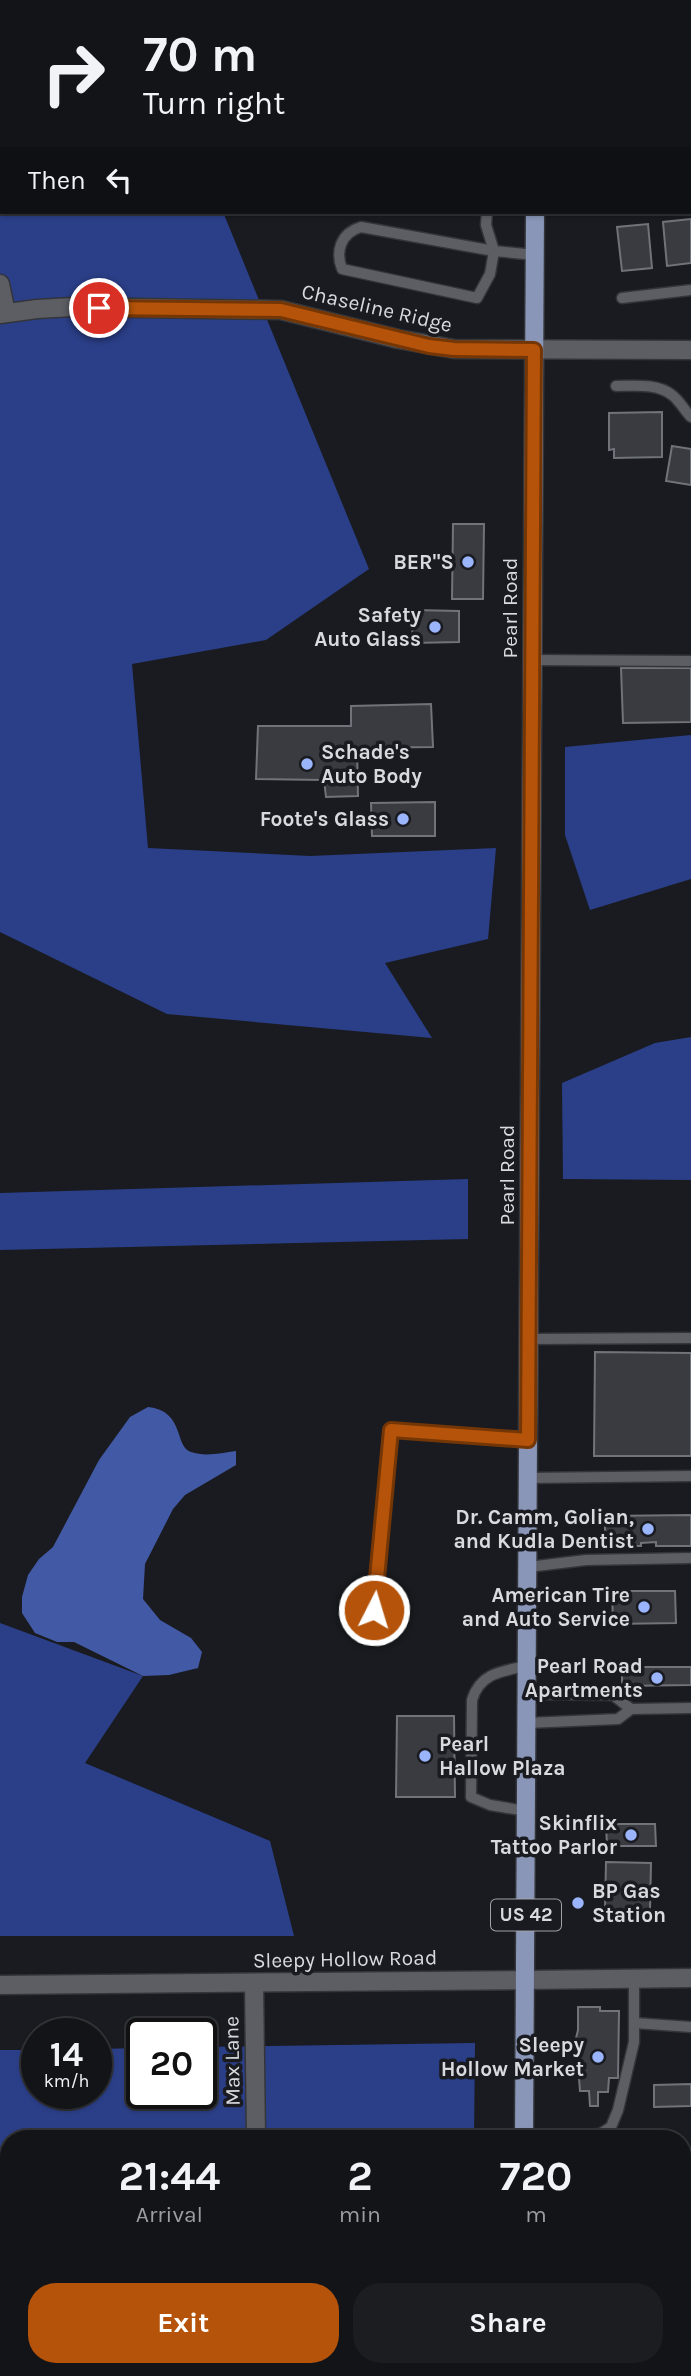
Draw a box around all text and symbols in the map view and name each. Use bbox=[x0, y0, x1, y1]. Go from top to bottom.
text: 70 m bbox=[143, 26, 257, 83]
icon: right bbox=[28, 28, 119, 119]
text: Turn right bbox=[143, 85, 285, 122]
icon: left bbox=[100, 161, 138, 199]
text: Then bbox=[28, 165, 86, 196]
pin bbox=[69, 278, 129, 338]
street label: Chaseline Ridge bbox=[299, 279, 455, 337]
icon: arrive bbox=[80, 289, 118, 327]
place label: BER"S bbox=[393, 550, 454, 574]
marker: BER"S bbox=[460, 554, 476, 570]
street label: Pearl Road bbox=[498, 558, 522, 658]
place label: Safety Auto Glass bbox=[314, 603, 421, 651]
marker: Safety Auto Glass bbox=[427, 619, 443, 635]
place label: Schade's Auto Body bbox=[321, 740, 422, 788]
marker: Schade's Auto Body bbox=[299, 756, 315, 772]
place label: Foote's Glass bbox=[260, 807, 389, 831]
marker: Foote's Glass bbox=[395, 811, 411, 827]
street label: Pearl Road bbox=[495, 1125, 519, 1225]
place label: Dr. Camm, Golian, and Kudla Dentist bbox=[453, 1505, 634, 1553]
marker: Dr. Camm, Golian, and Kudla Dentist bbox=[640, 1521, 656, 1537]
position arrow bbox=[337, 1573, 411, 1647]
place label: American Tire and Auto Service bbox=[462, 1583, 630, 1631]
marker: American Tire and Auto Service bbox=[636, 1599, 652, 1615]
place label: Pearl Road Apartments bbox=[525, 1654, 643, 1702]
marker: Pearl Road Apartments bbox=[649, 1670, 665, 1686]
place label: Pearl Hallow Plaza bbox=[439, 1732, 566, 1780]
marker: Pearl Hallow Plaza bbox=[417, 1748, 433, 1764]
place label: Skinflix Tattoo Parlor bbox=[491, 1811, 618, 1859]
marker: Skinflix Tattoo Parlor bbox=[623, 1827, 639, 1843]
place label: BP Gas Station bbox=[592, 1879, 666, 1927]
marker: BP Gas Station bbox=[570, 1895, 586, 1911]
road number: US 42 bbox=[491, 1899, 561, 1930]
street label: Sleepy Hollow Road bbox=[253, 1945, 437, 1973]
street label: Max Lane bbox=[219, 2016, 245, 2106]
speed limit sign: 20 bbox=[126, 2018, 217, 2109]
place label: Sleepy Hollow Market bbox=[441, 2033, 584, 2081]
text: 14 bbox=[50, 2034, 83, 2075]
marker: Sleepy Hollow Market bbox=[590, 2049, 606, 2065]
text: km/h bbox=[44, 2070, 89, 2092]
text: 21:44 bbox=[119, 2151, 220, 2201]
text: 2 bbox=[347, 2151, 373, 2201]
text: 720 bbox=[500, 2151, 572, 2201]
text: Arrival bbox=[136, 2201, 203, 2228]
text: min bbox=[339, 2201, 381, 2228]
text: m bbox=[525, 2201, 547, 2228]
button: Exit bbox=[28, 2283, 339, 2363]
button: Share bbox=[353, 2283, 663, 2363]

